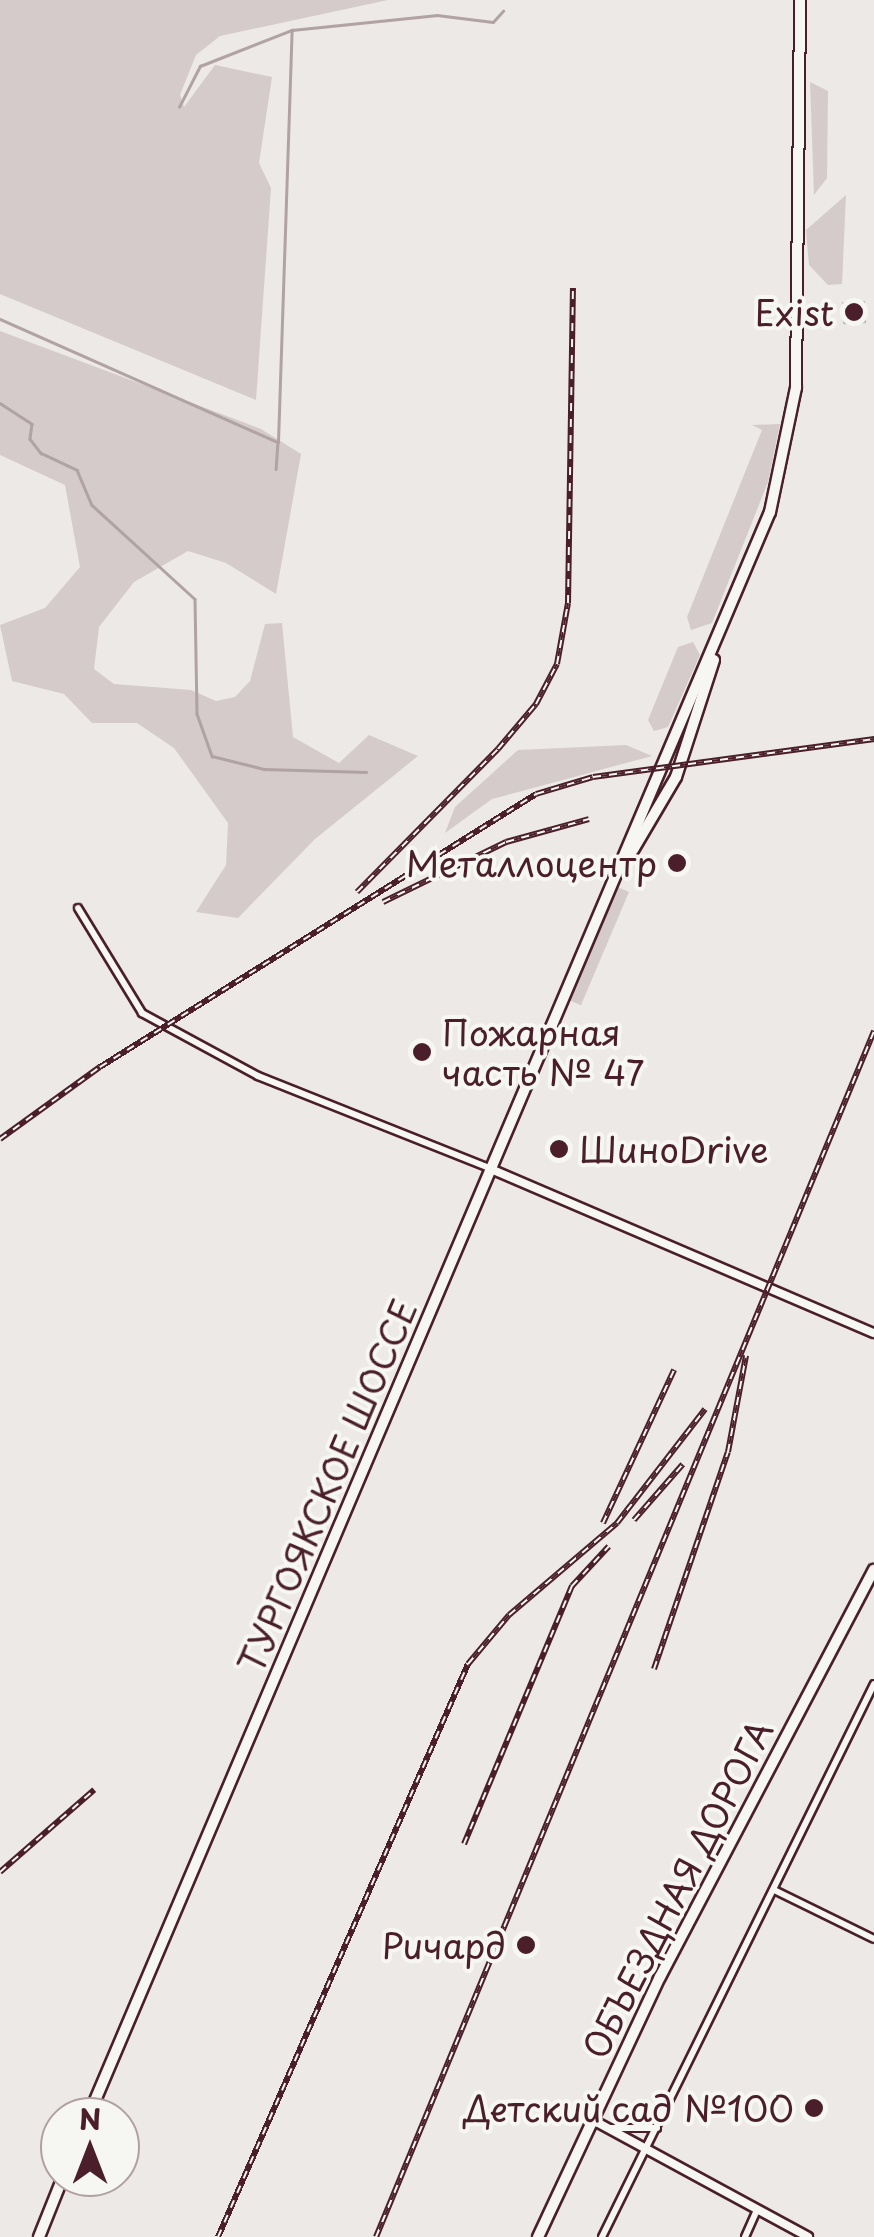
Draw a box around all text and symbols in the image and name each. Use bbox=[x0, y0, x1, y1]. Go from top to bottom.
place label: Exist bbox=[755, 291, 834, 333]
marker: Exist bbox=[843, 301, 865, 323]
place label: Металлоцентр bbox=[406, 842, 657, 884]
marker: Металлоцентр bbox=[666, 852, 688, 874]
place label: Пожарная часть № 47 bbox=[442, 1011, 644, 1093]
marker: Пожарная часть № 47 bbox=[411, 1041, 433, 1063]
place label: ШиноDrive bbox=[579, 1128, 769, 1170]
marker: ШиноDrive bbox=[548, 1138, 570, 1160]
street label: ТУРГОЯКСКОЕ ШОССЕ bbox=[228, 1290, 426, 1682]
street label: ОБЪЕЗДНАЯ ДОРОГА bbox=[573, 1711, 781, 2067]
place label: Ричард bbox=[382, 1924, 506, 1966]
marker: Ричард bbox=[515, 1934, 537, 1956]
place label: Детский сад №100 bbox=[461, 2087, 794, 2129]
north arrow bbox=[40, 2097, 140, 2197]
text: N bbox=[79, 2097, 101, 2140]
marker: Детский сад №100 bbox=[803, 2097, 825, 2119]

